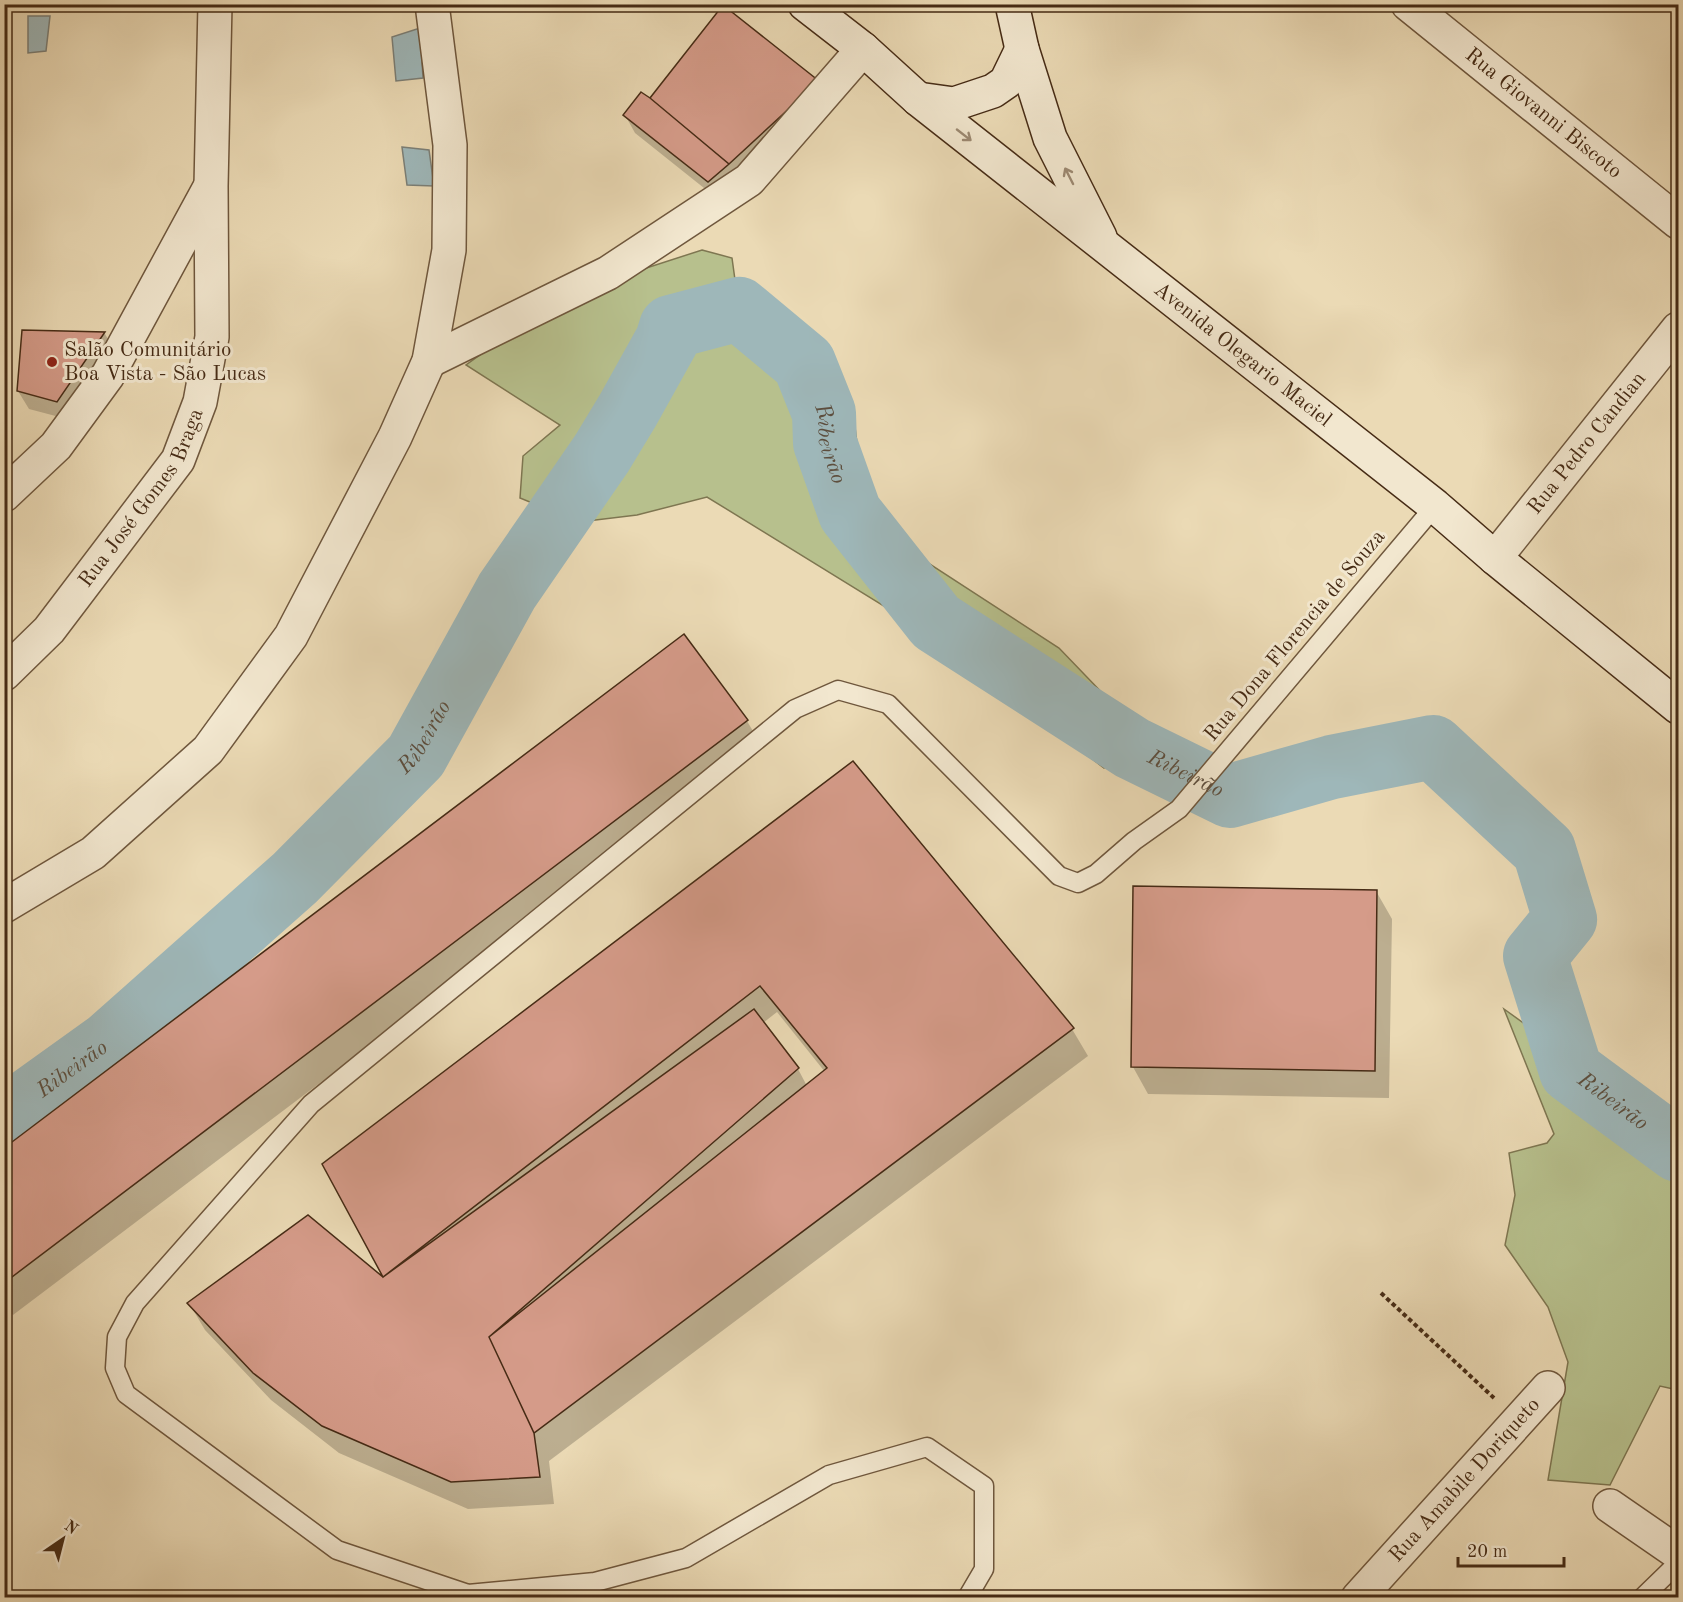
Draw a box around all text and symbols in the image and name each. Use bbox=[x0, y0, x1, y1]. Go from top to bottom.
street label: Rua Giovanni Biscoto bbox=[1461, 44, 1626, 183]
one-way arrow bbox=[956, 129, 972, 142]
one-way arrow bbox=[1063, 167, 1074, 185]
street label: Avenida Olegario Maciel bbox=[1150, 279, 1336, 431]
place label: Salão Comunitário Boa Vista - São Lucas bbox=[64, 340, 266, 385]
marker: Salão Comunitário Boa Vista - São Lucas bbox=[45, 355, 59, 369]
street label: Rua Pedro Candian bbox=[1524, 368, 1650, 518]
water label: Ribeirão bbox=[810, 400, 850, 487]
street label: Rua José Gomes Braga bbox=[75, 406, 207, 591]
street label: Rua Dona Florencia de Souza bbox=[1201, 526, 1389, 746]
water label: Ribeirão bbox=[393, 697, 455, 779]
water label: Ribeirão bbox=[1143, 746, 1227, 802]
water label: Ribeirão bbox=[32, 1037, 112, 1103]
water label: Ribeirão bbox=[1572, 1068, 1652, 1135]
street label: Rua Amabile Doriqueto bbox=[1385, 1394, 1544, 1566]
north arrow bbox=[33, 1509, 93, 1569]
text: N bbox=[61, 1518, 81, 1539]
scale bar bbox=[1458, 1530, 1564, 1568]
text: 20 m bbox=[1467, 1543, 1507, 1561]

